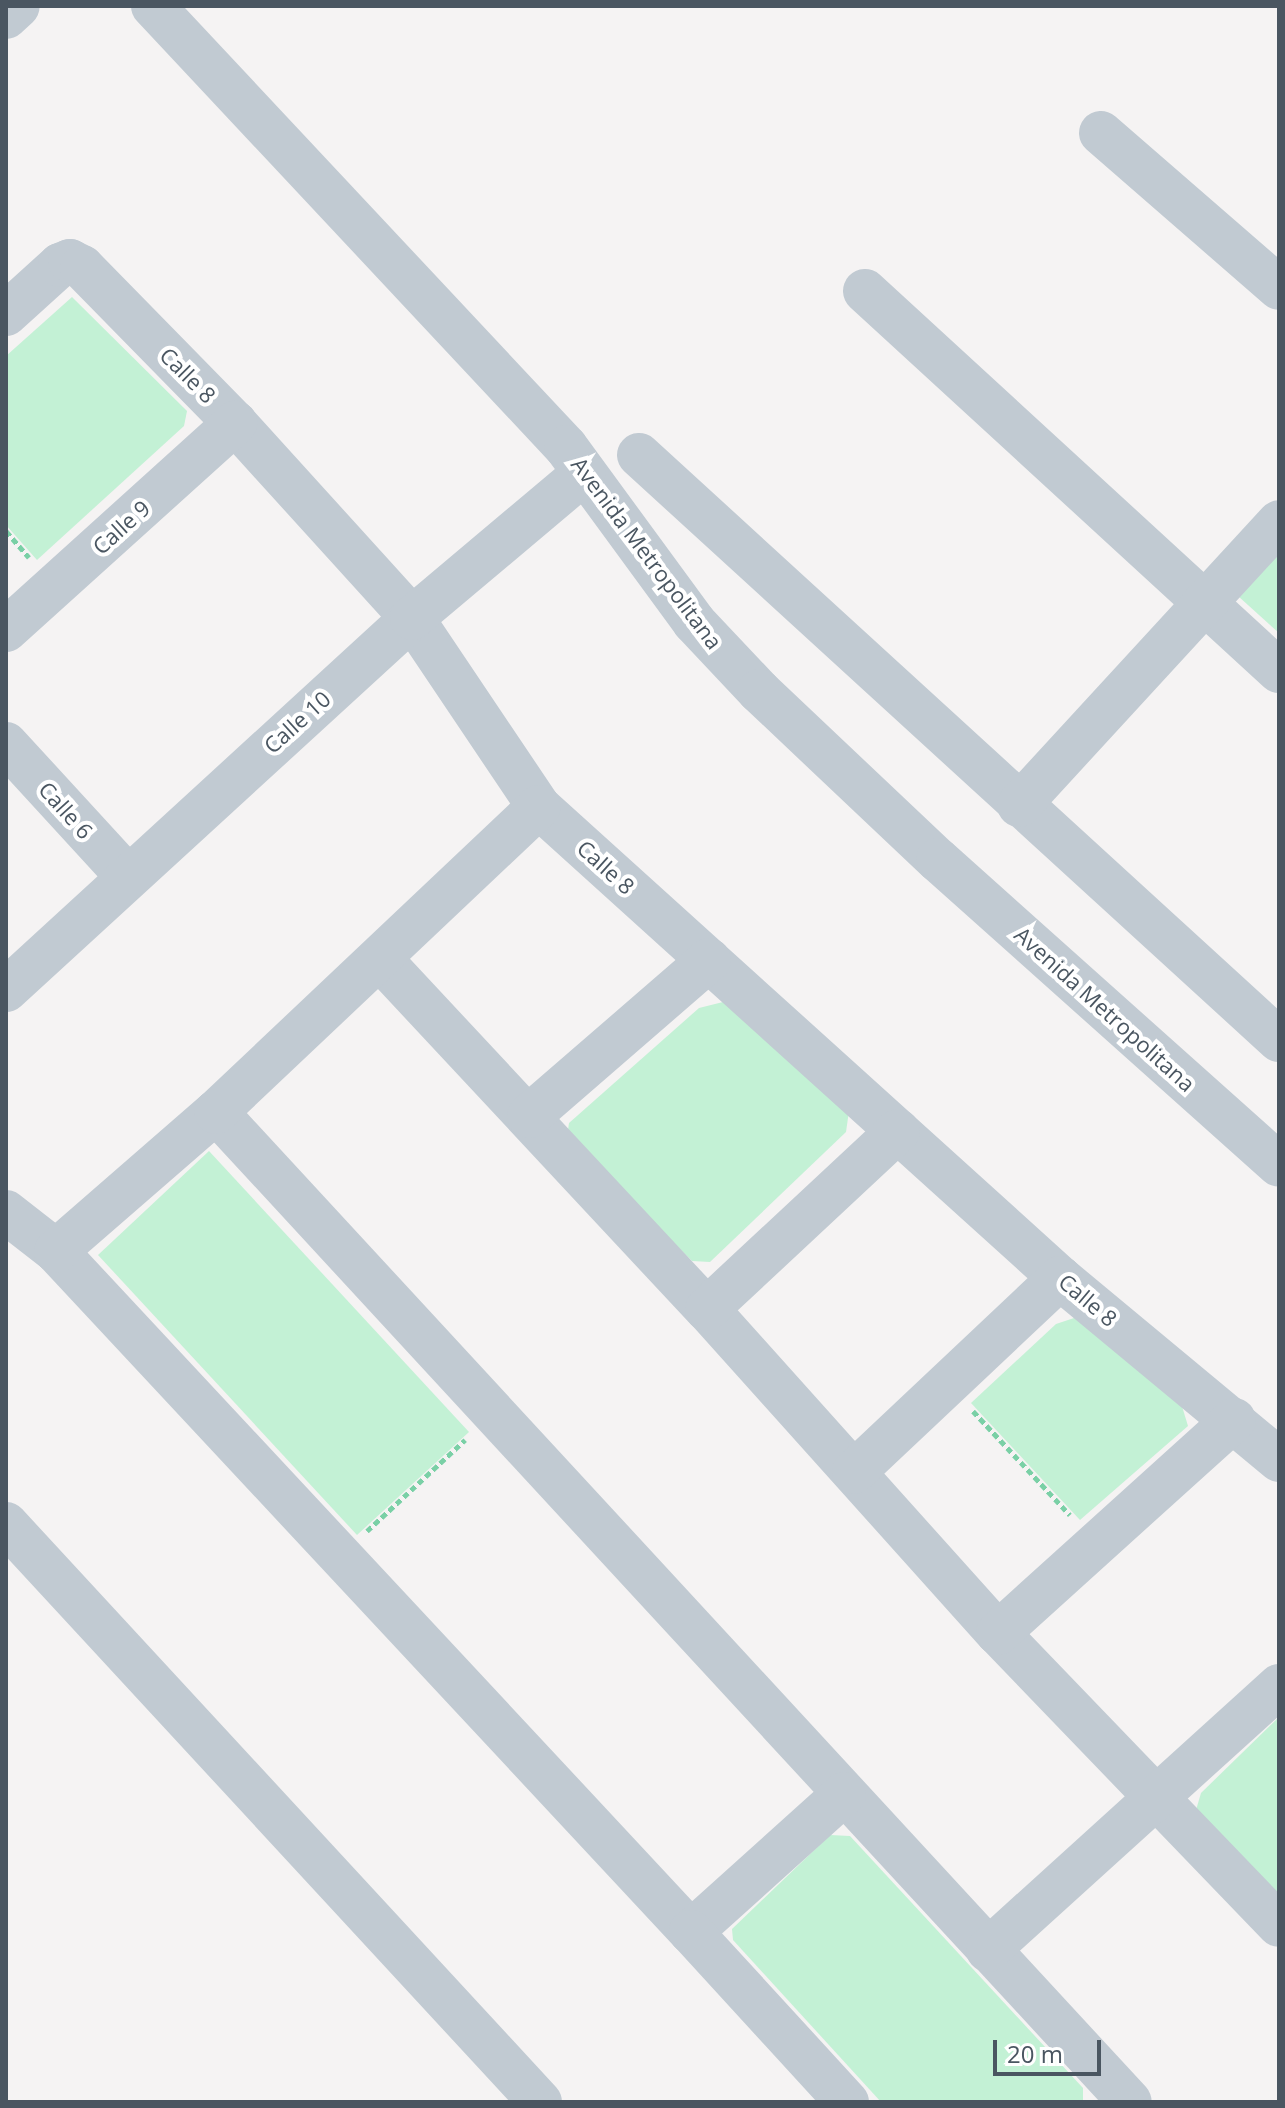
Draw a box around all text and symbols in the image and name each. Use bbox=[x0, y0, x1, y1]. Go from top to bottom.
street label: Calle 8 bbox=[155, 342, 221, 408]
street label: Avenida Metropolitana bbox=[566, 452, 728, 654]
street label: Calle 9 bbox=[87, 494, 155, 560]
street label: Calle 10 bbox=[258, 685, 336, 759]
street label: Calle 6 bbox=[33, 776, 99, 844]
street label: Calle 8 bbox=[572, 834, 640, 900]
street label: Avenida Metropolitana bbox=[1009, 921, 1201, 1097]
street label: Calle 8 bbox=[1054, 1268, 1122, 1332]
scale bar bbox=[997, 2024, 1105, 2074]
text: 20 m bbox=[1007, 2037, 1063, 2070]

